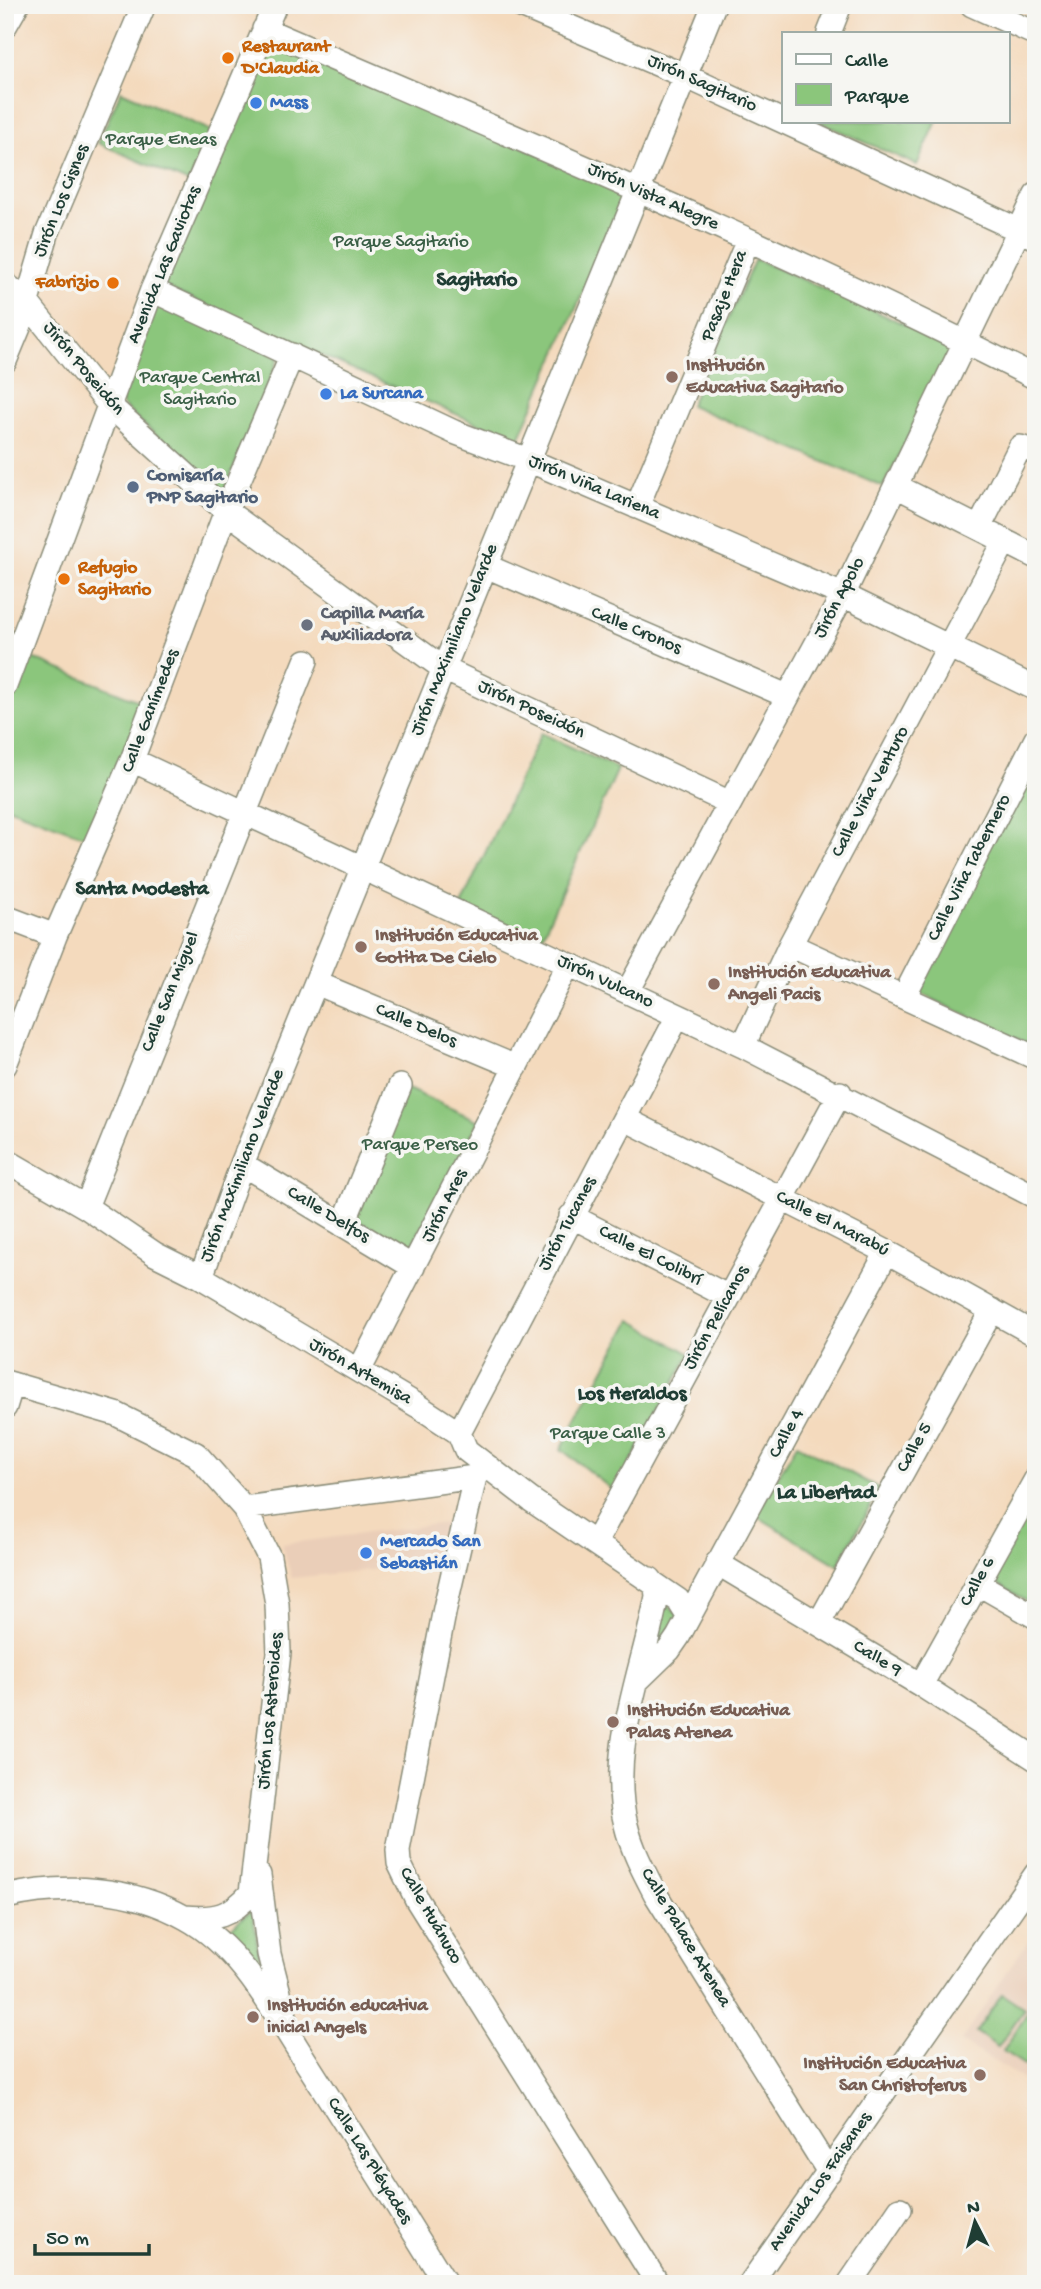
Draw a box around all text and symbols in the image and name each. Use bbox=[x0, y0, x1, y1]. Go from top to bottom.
legend bbox=[782, 32, 1010, 122]
place label: Restaurant D'Claudia bbox=[240, 36, 332, 81]
marker: Restaurant D'Claudia bbox=[220, 50, 236, 66]
street label: Jirón Sagitario bbox=[644, 50, 761, 118]
text: Calle bbox=[845, 50, 889, 75]
text: Parque bbox=[844, 86, 910, 111]
place label: Mass bbox=[270, 92, 309, 115]
marker: Mass bbox=[248, 95, 264, 111]
park label: Parque Eneas bbox=[105, 129, 217, 152]
street label: Jirón Los Cisnes bbox=[29, 140, 95, 261]
street label: Jirón Vista Alegre bbox=[584, 158, 722, 236]
street label: Avenida Las Gaviotas bbox=[123, 182, 207, 347]
park label: Parque Sagitario bbox=[332, 231, 469, 254]
street label: Pasaje Hera bbox=[696, 246, 754, 346]
district label: Sagitario bbox=[436, 269, 518, 294]
place label: Fabrizio bbox=[34, 272, 99, 295]
marker: Fabrizio bbox=[105, 275, 121, 291]
street label: Jirón Poseidón bbox=[37, 317, 129, 421]
place label: Institución Educativa Sagitario bbox=[686, 355, 844, 400]
park label: Parque Central Sagitario bbox=[139, 367, 260, 412]
marker: Institución Educativa Sagitario bbox=[664, 369, 680, 385]
place label: La Surcana bbox=[340, 383, 424, 406]
marker: La Surcana bbox=[318, 386, 334, 402]
street label: Jirón Viña Lariena bbox=[525, 450, 665, 527]
place label: Comisaría PNP Sagitario bbox=[146, 465, 258, 510]
marker: Comisaría PNP Sagitario bbox=[125, 479, 141, 495]
street label: Jirón Maximiliano Velarde bbox=[406, 541, 504, 739]
street label: Jirón Apolo bbox=[809, 553, 871, 643]
place label: Refugio Sagitario bbox=[77, 557, 151, 602]
marker: Refugio Sagitario bbox=[56, 571, 72, 587]
street label: Calle Cronos bbox=[587, 602, 686, 661]
place label: Capilla María Auxiliadora bbox=[320, 603, 425, 648]
marker: Capilla María Auxiliadora bbox=[299, 617, 315, 633]
street label: Calle Ganímedes bbox=[117, 645, 185, 776]
street label: Jirón Poseidón bbox=[474, 675, 588, 745]
street label: Calle Viña Venturo bbox=[827, 722, 915, 861]
street label: Calle Viña Tabernero bbox=[923, 790, 1017, 945]
district label: Santa Modesta bbox=[75, 878, 210, 903]
place label: Institución Educativa Gotita De Cielo bbox=[375, 925, 539, 970]
street label: Calle San Miguel bbox=[136, 929, 206, 1055]
marker: Institución Educativa Gotita De Cielo bbox=[353, 939, 369, 955]
street label: Jirón Vulcano bbox=[553, 950, 657, 1014]
place label: Institución Educativa Angeli Pacis bbox=[727, 962, 892, 1007]
marker: Institución Educativa Angeli Pacis bbox=[706, 976, 722, 992]
street label: Calle Delos bbox=[372, 998, 461, 1054]
street label: Jirón Maximiliano Velarde bbox=[196, 1066, 290, 1266]
park label: Parque Perseo bbox=[361, 1134, 478, 1157]
street label: Jirón Ares bbox=[417, 1165, 474, 1246]
street label: Jirón Tucanes bbox=[534, 1172, 603, 1275]
street label: Calle Delfos bbox=[282, 1181, 374, 1249]
street label: Calle El Marabú bbox=[772, 1186, 893, 1262]
street label: Calle El Colibrí bbox=[594, 1220, 707, 1292]
street label: Jirón Pelícanos bbox=[679, 1261, 756, 1374]
street label: Jirón Artemisa bbox=[304, 1333, 417, 1411]
district label: Los Heraldos bbox=[578, 1383, 688, 1408]
street label: Calle 4 bbox=[764, 1405, 810, 1463]
street label: Calle 5 bbox=[892, 1419, 938, 1477]
park label: Parque Calle 3 bbox=[549, 1423, 666, 1446]
district label: La Libertad bbox=[777, 1482, 878, 1507]
place label: Mercado San Sebastián bbox=[380, 1531, 482, 1576]
marker: Mercado San Sebastián bbox=[358, 1545, 374, 1561]
street label: Calle 6 bbox=[955, 1553, 1001, 1611]
street label: Jirón Los Asteroides bbox=[253, 1631, 289, 1790]
street label: Calle 9 bbox=[848, 1635, 906, 1683]
place label: Institución Educativa Palas Atenea bbox=[626, 1700, 791, 1745]
marker: Institución Educativa Palas Atenea bbox=[605, 1714, 621, 1730]
street label: Calle Huánuco bbox=[393, 1863, 467, 1969]
street label: Calle Palace Atenea bbox=[634, 1864, 736, 2013]
place label: Institución educativa inicial Angels bbox=[267, 1995, 429, 2040]
marker: Institución educativa inicial Angels bbox=[245, 2009, 261, 2025]
place label: Institución Educativa San Christoferus bbox=[803, 2053, 967, 2098]
marker: Institución Educativa San Christoferus bbox=[972, 2067, 988, 2083]
street label: Calle Las Pléyades bbox=[321, 2093, 418, 2229]
street label: Avenida Los Faisanes bbox=[764, 2107, 878, 2256]
north arrow bbox=[940, 2188, 1010, 2258]
text: N bbox=[966, 2196, 981, 2221]
scale bar bbox=[35, 2212, 149, 2256]
text: 50 m bbox=[46, 2228, 89, 2253]

